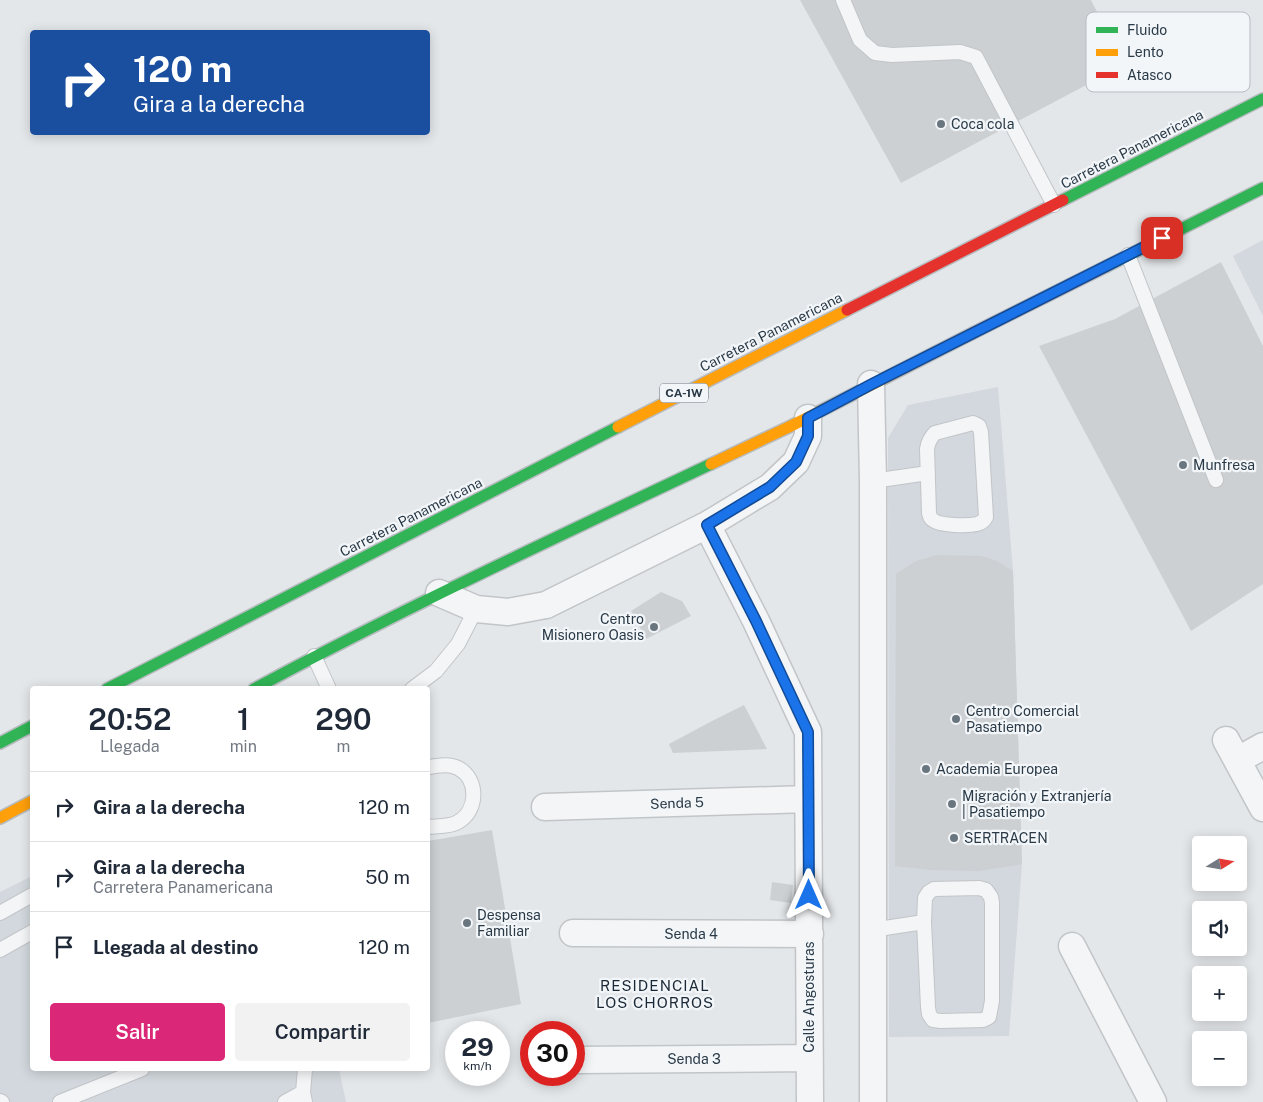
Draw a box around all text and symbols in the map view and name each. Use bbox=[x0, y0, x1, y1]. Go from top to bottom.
legend bbox=[1086, 12, 1250, 92]
text: Fluido bbox=[1127, 22, 1167, 38]
text: Lento bbox=[1127, 44, 1164, 60]
text: 120 m bbox=[133, 49, 232, 90]
icon: right bbox=[50, 50, 115, 115]
text: Atasco bbox=[1127, 67, 1172, 83]
text: Gira a la derecha bbox=[133, 91, 305, 117]
street label: Carretera Panamericana bbox=[1058, 106, 1206, 192]
place label: Coca cola bbox=[951, 116, 1014, 132]
marker: Coca cola bbox=[935, 118, 947, 130]
pin bbox=[1141, 217, 1183, 259]
icon: arrive bbox=[1148, 224, 1176, 252]
street label: Carretera Panamericana bbox=[697, 289, 845, 375]
road number: CA-1W bbox=[660, 383, 708, 402]
place label: Munfresa bbox=[1193, 457, 1255, 473]
marker: Munfresa bbox=[1177, 459, 1189, 471]
street label: Carretera Panamericana bbox=[337, 474, 485, 560]
place label: Centro Misionero Oasis bbox=[542, 611, 644, 643]
marker: Centro Misionero Oasis bbox=[648, 621, 660, 633]
text: 20:52 bbox=[88, 701, 171, 737]
text: 1 bbox=[237, 701, 250, 737]
text: 290 bbox=[315, 701, 372, 737]
place label: Centro Comercial Pasatiempo bbox=[966, 703, 1079, 735]
marker: Centro Comercial Pasatiempo bbox=[950, 713, 962, 725]
text: Llegada bbox=[100, 737, 160, 756]
text: min bbox=[230, 737, 257, 756]
text: m bbox=[337, 737, 350, 756]
place label: Academia Europea bbox=[936, 761, 1058, 777]
marker: Academia Europea bbox=[920, 763, 932, 775]
place label: Migración y Extranjería | Pasatiempo bbox=[962, 788, 1111, 820]
icon: right bbox=[50, 793, 78, 821]
street label: Senda 5 bbox=[650, 794, 704, 812]
text: Gira a la derecha bbox=[93, 796, 245, 818]
text: 120 m bbox=[358, 796, 410, 818]
marker: Migración y Extranjería | Pasatiempo bbox=[946, 798, 958, 810]
place label: SERTRACEN bbox=[964, 830, 1048, 846]
marker: SERTRACEN bbox=[948, 832, 960, 844]
north arrow bbox=[1192, 836, 1248, 891]
map controls bbox=[1192, 836, 1247, 1086]
text: Gira a la derecha bbox=[93, 856, 245, 878]
icon: right bbox=[50, 863, 78, 891]
text: 50 m bbox=[365, 866, 410, 888]
position arrow bbox=[782, 868, 834, 920]
text: Carretera Panamericana bbox=[93, 878, 273, 897]
button: sound bbox=[1192, 901, 1247, 956]
place label: Despensa Familiar bbox=[477, 907, 541, 939]
marker: Despensa Familiar bbox=[461, 917, 473, 929]
street label: Senda 4 bbox=[664, 926, 718, 942]
icon: arrive bbox=[50, 933, 78, 961]
text: Llegada al destino bbox=[93, 936, 258, 958]
text: 120 m bbox=[358, 936, 410, 958]
street label: Calle Angosturas bbox=[801, 941, 817, 1053]
button: + bbox=[1192, 966, 1247, 1021]
district label: RESIDENCIAL LOS CHORROS bbox=[596, 977, 714, 1011]
button: Salir bbox=[50, 1003, 225, 1061]
button: Compartir bbox=[235, 1003, 410, 1061]
speed limit sign: 30 bbox=[520, 1021, 585, 1086]
button: − bbox=[1192, 1031, 1247, 1086]
text: 29 bbox=[461, 1032, 494, 1062]
street label: Senda 3 bbox=[667, 1051, 721, 1067]
text: km/h bbox=[463, 1059, 492, 1073]

